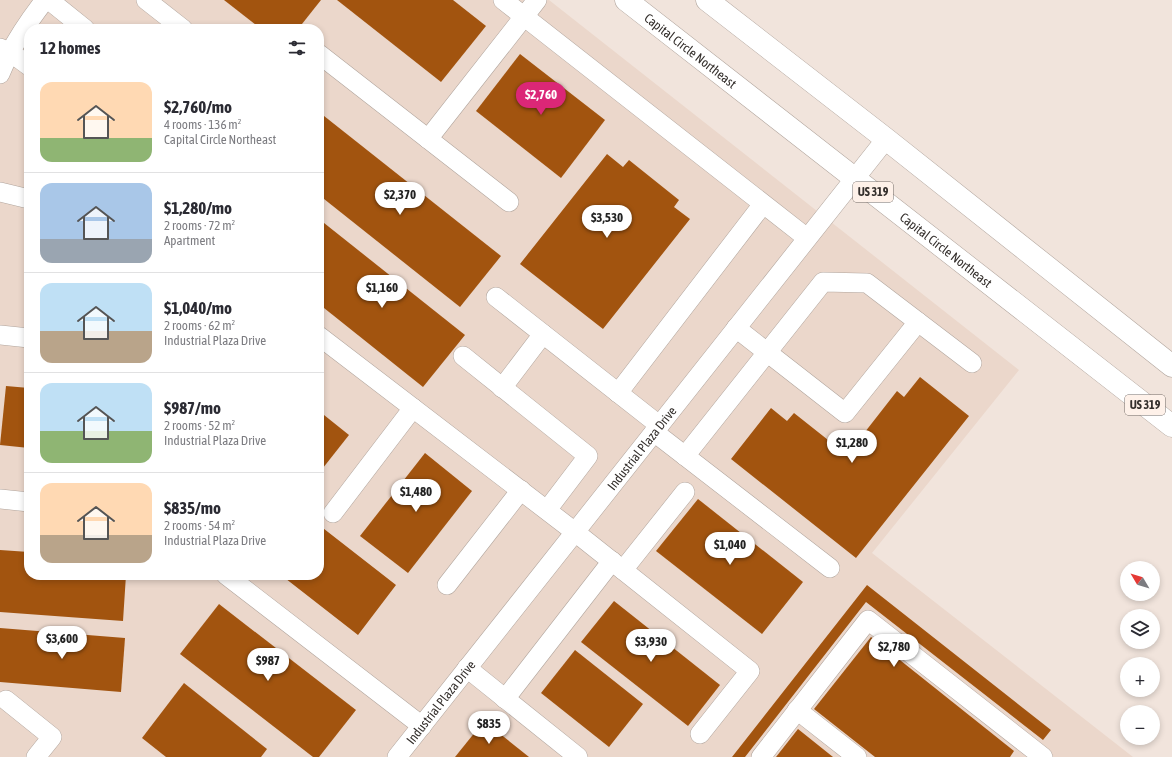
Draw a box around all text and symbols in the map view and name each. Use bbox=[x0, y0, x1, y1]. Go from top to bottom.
street label: Capital Circle Northeast bbox=[641, 10, 740, 92]
icon: filters bbox=[286, 37, 308, 59]
text: 12 homes bbox=[40, 38, 101, 58]
pin: $2,760 bbox=[508, 82, 574, 116]
text: $2,760 bbox=[525, 87, 557, 102]
text: $2,760/mo bbox=[164, 97, 232, 117]
icon: home bbox=[72, 98, 120, 146]
text: 4 rooms · 136 m² bbox=[164, 117, 241, 132]
text: Capital Circle Northeast bbox=[164, 132, 276, 147]
pin: $2,370 bbox=[367, 182, 433, 216]
road number: US 319 bbox=[853, 182, 893, 202]
text: $2,370 bbox=[384, 187, 416, 202]
text: $1,280/mo bbox=[164, 198, 232, 218]
icon: home bbox=[72, 199, 120, 247]
pin: $3,530 bbox=[574, 205, 640, 239]
text: $3,530 bbox=[591, 210, 623, 225]
street label: Capital Circle Northeast bbox=[897, 210, 995, 291]
text: 2 rooms · 72 m² bbox=[164, 218, 235, 233]
text: Apartment bbox=[164, 233, 215, 248]
pin: $1,160 bbox=[349, 275, 415, 309]
text: $1,160 bbox=[366, 280, 398, 295]
text: $1,040/mo bbox=[164, 298, 232, 318]
icon: home bbox=[72, 299, 120, 347]
text: 2 rooms · 62 m² bbox=[164, 318, 235, 333]
text: Industrial Plaza Drive bbox=[164, 333, 266, 348]
road number: US 319 bbox=[1125, 395, 1165, 415]
text: $987/mo bbox=[164, 398, 221, 418]
icon: home bbox=[72, 399, 120, 447]
street label: Industrial Plaza Drive bbox=[604, 404, 680, 493]
text: 2 rooms · 52 m² bbox=[164, 418, 235, 433]
pin: $1,280 bbox=[819, 430, 885, 464]
text: Industrial Plaza Drive bbox=[164, 433, 266, 448]
text: $1,280 bbox=[836, 435, 868, 450]
pin: $1,480 bbox=[383, 479, 449, 513]
text: $1,480 bbox=[400, 484, 432, 499]
text: $835/mo bbox=[164, 498, 221, 518]
icon: home bbox=[72, 499, 120, 547]
text: 2 rooms · 54 m² bbox=[164, 518, 235, 533]
pin: $1,040 bbox=[697, 532, 763, 566]
text: Industrial Plaza Drive bbox=[164, 533, 266, 548]
text: $1,040 bbox=[714, 537, 746, 552]
north arrow bbox=[1120, 561, 1160, 601]
map controls bbox=[1120, 561, 1160, 745]
button: layers bbox=[1120, 609, 1160, 649]
pin: $3,600 bbox=[29, 626, 95, 660]
pin: $3,930 bbox=[618, 629, 684, 663]
text: $3,600 bbox=[46, 631, 78, 646]
text: $3,930 bbox=[635, 634, 667, 649]
pin: $2,780 bbox=[861, 634, 927, 668]
text: $2,780 bbox=[878, 639, 910, 654]
pin: $987 bbox=[244, 648, 292, 682]
text: $987 bbox=[256, 653, 280, 668]
button: + bbox=[1120, 657, 1160, 697]
street label: Industrial Plaza Drive bbox=[403, 658, 478, 747]
button: − bbox=[1120, 705, 1160, 745]
pin: $835 bbox=[465, 711, 513, 745]
text: $835 bbox=[477, 716, 501, 731]

